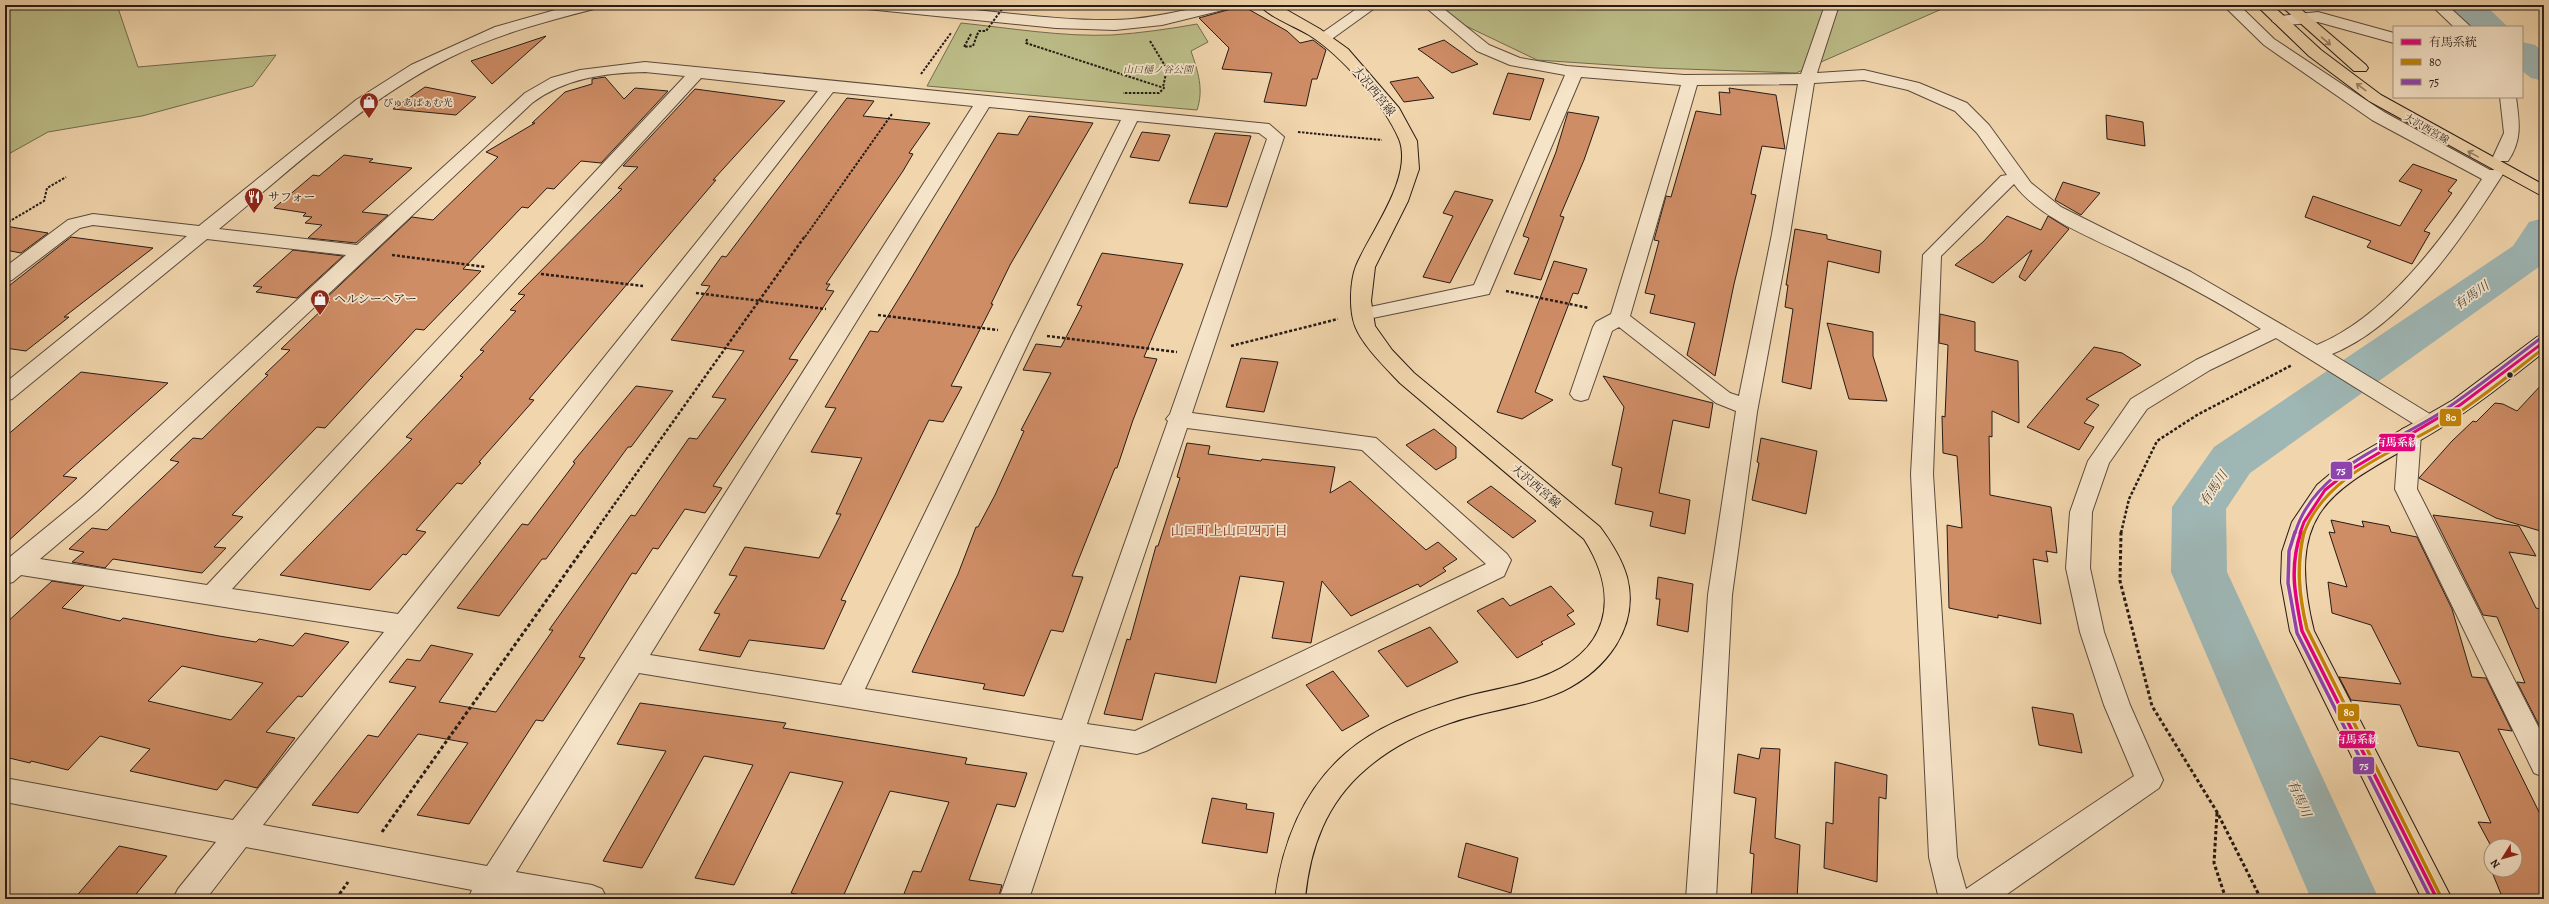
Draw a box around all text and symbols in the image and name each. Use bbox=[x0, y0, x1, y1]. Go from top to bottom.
legend bbox=[2393, 26, 2523, 98]
text: 有馬系統 bbox=[2429, 34, 2477, 50]
one-way arrow bbox=[2321, 36, 2331, 46]
text: 80 bbox=[2429, 54, 2441, 70]
park label: 山口樋ノ谷公園 bbox=[1123, 63, 1195, 76]
street label: 大沢西宮線 bbox=[1349, 63, 1399, 119]
text: 75 bbox=[2429, 74, 2439, 90]
one-way arrow bbox=[2355, 83, 2366, 92]
shop icon: ぴゅあぱぁむ光 bbox=[358, 91, 380, 119]
place label: ぴゅあぱぁむ光 bbox=[383, 96, 453, 109]
street label: 大沢西宮線 bbox=[2402, 110, 2452, 147]
one-way arrow bbox=[2467, 149, 2479, 157]
restaurant icon: サフォー bbox=[243, 186, 265, 214]
place label: サフォー bbox=[268, 189, 315, 205]
water label: 有馬川 bbox=[2450, 276, 2494, 314]
shop icon: ヘルシーヘアー bbox=[309, 288, 331, 316]
place label: ヘルシーヘアー bbox=[334, 291, 417, 307]
unlabelled marker bbox=[2505, 370, 2515, 380]
line badge: 80 bbox=[2439, 408, 2462, 427]
text: 80 bbox=[2446, 410, 2457, 425]
line badge: 有馬系統 bbox=[2378, 433, 2416, 452]
text: 有馬系統 bbox=[2375, 435, 2419, 450]
street label: 大沢西宮線 bbox=[1508, 461, 1564, 511]
line badge: 75 bbox=[2330, 461, 2353, 480]
text: 75 bbox=[2336, 463, 2346, 478]
water label: 有馬川 bbox=[2195, 466, 2232, 509]
district label: 山口町上山口四丁目 bbox=[1170, 522, 1288, 539]
line badge: 80 bbox=[2337, 703, 2360, 722]
text: 80 bbox=[2344, 705, 2355, 720]
line badge: 有馬系統 bbox=[2338, 730, 2376, 749]
text: 有馬系統 bbox=[2335, 732, 2379, 747]
line badge: 75 bbox=[2352, 756, 2375, 775]
text: 75 bbox=[2359, 758, 2369, 773]
water label: 有馬川 bbox=[2284, 777, 2316, 821]
north arrow bbox=[2483, 838, 2523, 878]
text: N bbox=[2487, 856, 2504, 871]

